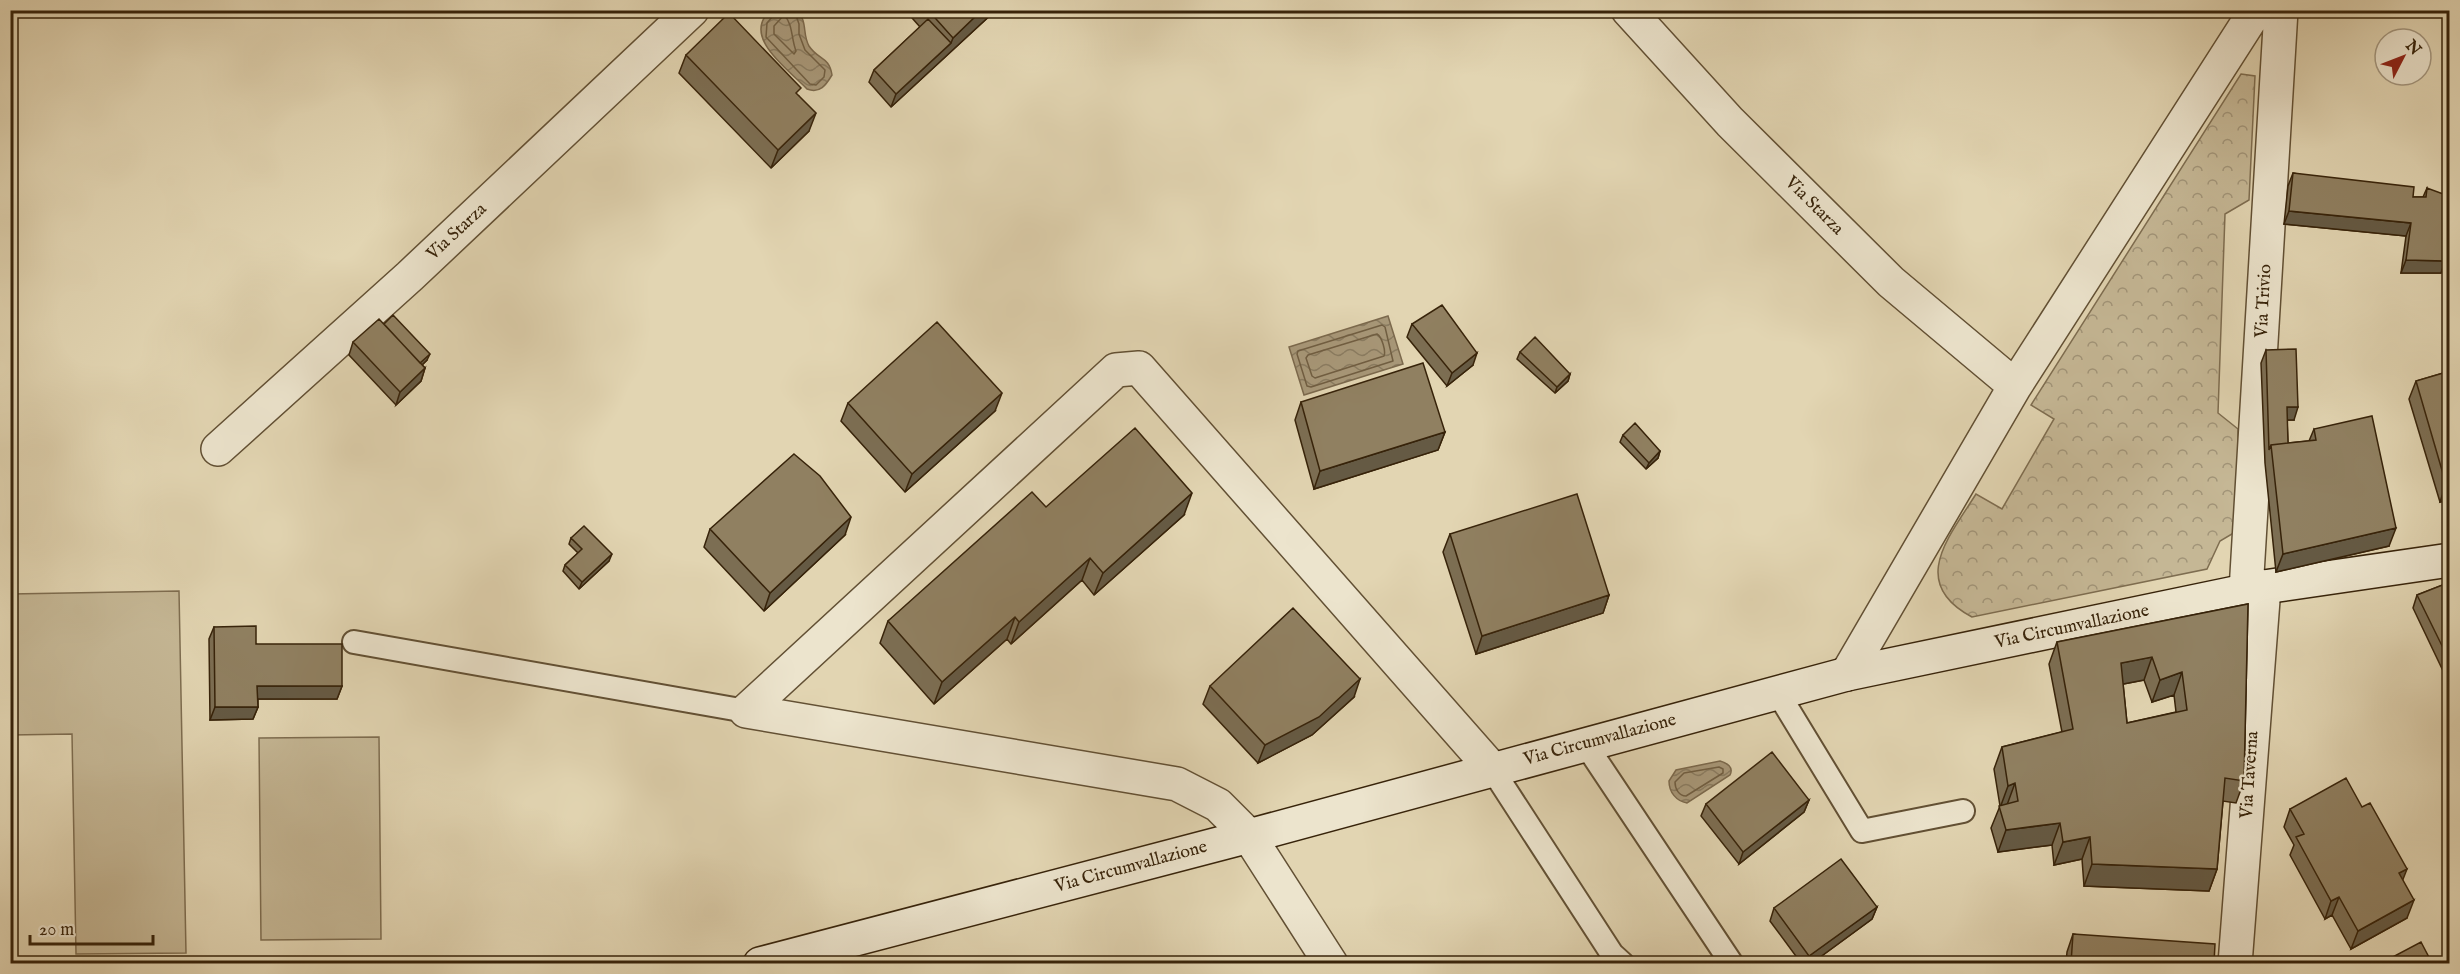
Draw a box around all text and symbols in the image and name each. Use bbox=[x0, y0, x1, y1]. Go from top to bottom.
north arrow bbox=[2373, 27, 2433, 87]
text: N bbox=[2400, 36, 2425, 60]
street label: Via Starza bbox=[1779, 171, 1849, 241]
street label: Via Starza bbox=[421, 198, 492, 266]
street label: Via Trivio bbox=[2251, 263, 2277, 339]
street label: Via Circumvallazione bbox=[1992, 599, 2151, 655]
street label: Via Circumvallazione bbox=[1520, 709, 1679, 772]
street label: Via Taverna bbox=[2235, 730, 2265, 821]
street label: Via Circumvallazione bbox=[1051, 836, 1210, 899]
scale bar bbox=[30, 908, 153, 946]
text: 20 m bbox=[39, 919, 74, 942]

